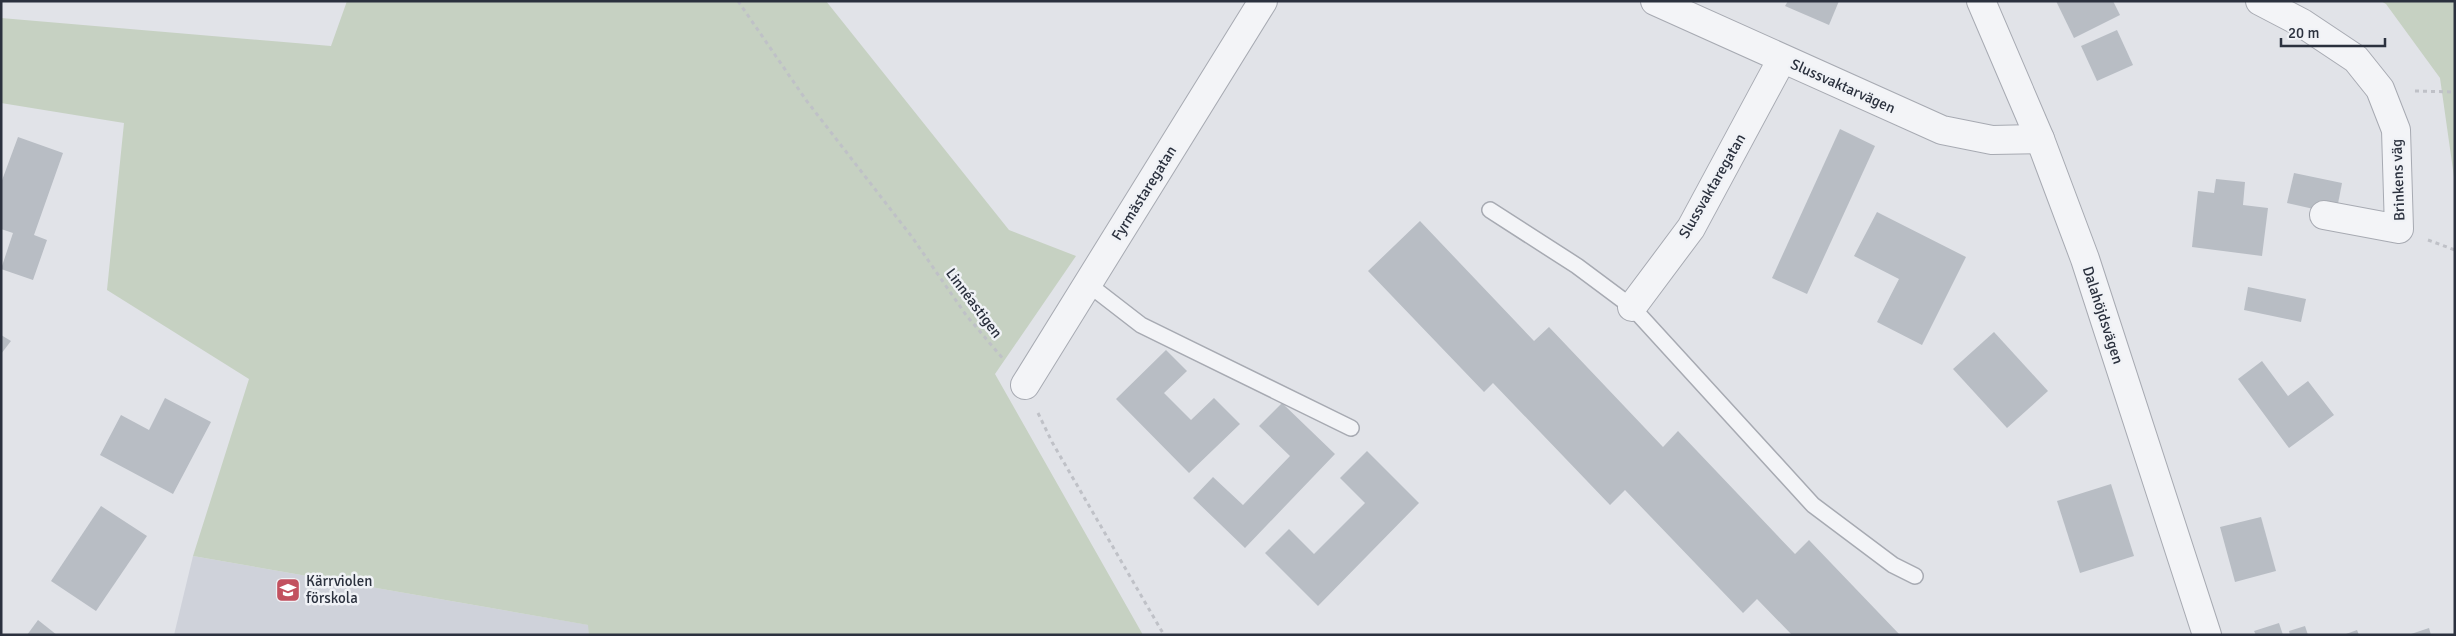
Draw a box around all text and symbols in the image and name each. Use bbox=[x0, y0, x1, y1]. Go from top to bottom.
scale bar bbox=[2281, 15, 2385, 47]
text: 20 m bbox=[2288, 24, 2319, 42]
street label: Slussvaktarvägen bbox=[1788, 55, 1898, 117]
street label: Slussvaktaregatan bbox=[1675, 130, 1749, 242]
street label: Brinkens väg bbox=[2388, 139, 2408, 221]
street label: Fyrmästaregatan bbox=[1108, 142, 1180, 244]
street label: Dalahöjdsvägen bbox=[2079, 264, 2127, 366]
street label: Linnéastigen bbox=[942, 265, 1006, 341]
place label: Kärrviolen förskola bbox=[306, 572, 372, 607]
school or university icon: Kärrviolen förskola bbox=[275, 577, 301, 603]

